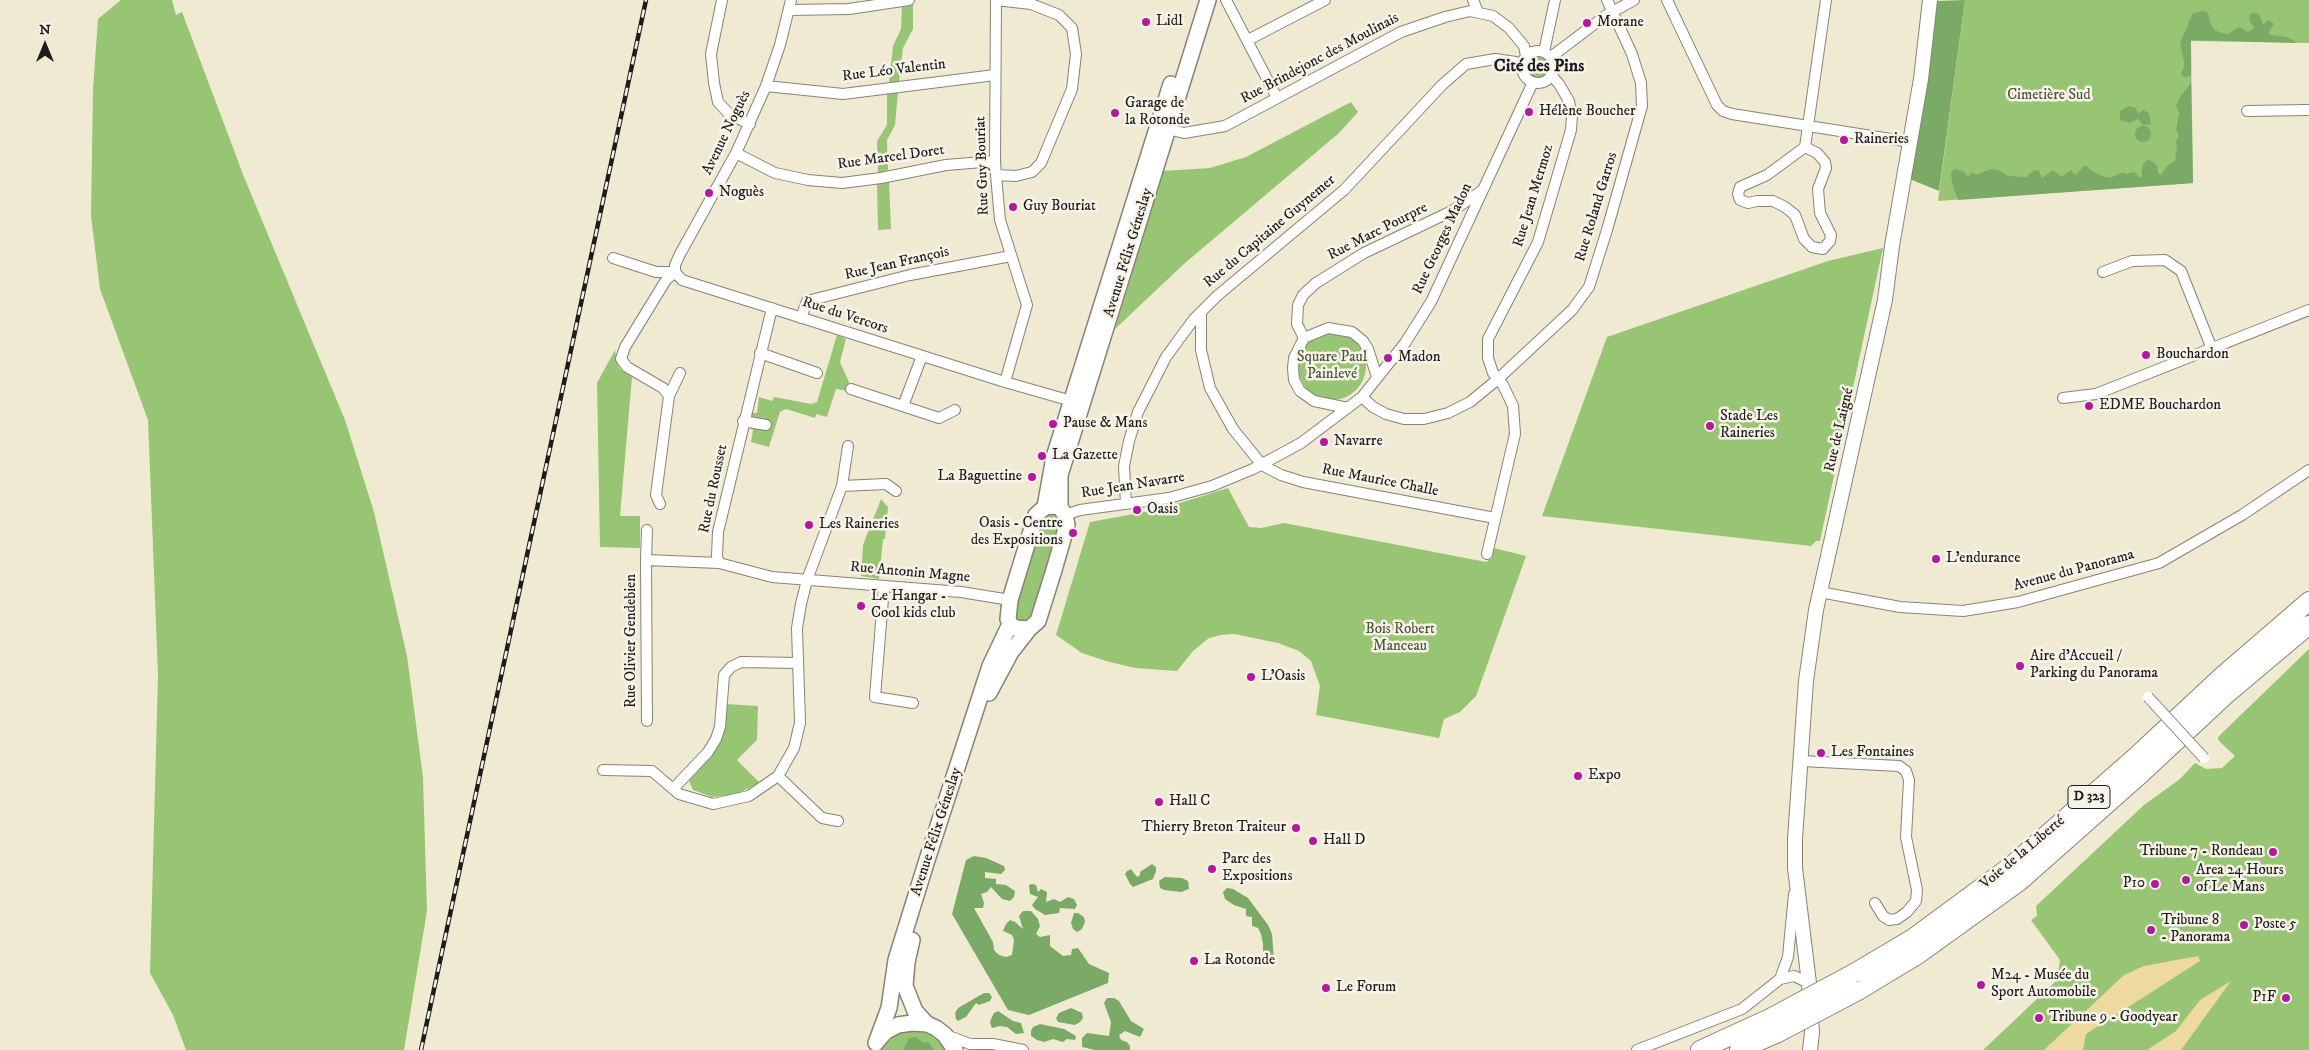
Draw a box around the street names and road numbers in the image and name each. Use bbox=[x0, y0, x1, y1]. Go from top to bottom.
street label: Rue Brindejonc des Moulinais bbox=[1238, 10, 1402, 108]
street label: Rue Léo Valentin bbox=[841, 56, 947, 86]
street label: Avenue Noguès bbox=[699, 88, 755, 178]
street label: Rue Guy Bouriat bbox=[972, 116, 994, 216]
street label: Rue Marcel Doret bbox=[836, 142, 946, 174]
street label: Rue Jean Mermoz bbox=[1510, 143, 1558, 249]
street label: Rue Roland Garros bbox=[1572, 150, 1622, 264]
street label: Rue du Capitaine Guynemer bbox=[1200, 172, 1340, 292]
street label: Rue Georges Madon bbox=[1409, 181, 1477, 297]
street label: Avenue Félix Géneslay bbox=[1101, 186, 1157, 320]
street label: Rue Marc Pourpre bbox=[1325, 199, 1431, 265]
street label: Rue Jean François bbox=[843, 243, 951, 285]
street label: Rue du Vercors bbox=[800, 294, 890, 338]
street label: Rue de Laigné bbox=[1822, 386, 1858, 474]
street label: Rue du Rousset bbox=[696, 443, 732, 535]
street label: Rue Maurice Challe bbox=[1320, 461, 1440, 501]
street label: Rue Jean Navarre bbox=[1080, 469, 1186, 503]
street label: Avenue du Panorama bbox=[2012, 546, 2136, 596]
street label: Rue Antonin Magne bbox=[849, 559, 971, 587]
street label: Rue Olivier Gendebien bbox=[623, 574, 641, 708]
street label: Avenue Félix Géneslay bbox=[908, 765, 966, 899]
road number: D 323 bbox=[2068, 786, 2110, 809]
street label: Voie de la Liberté bbox=[1977, 812, 2069, 894]

